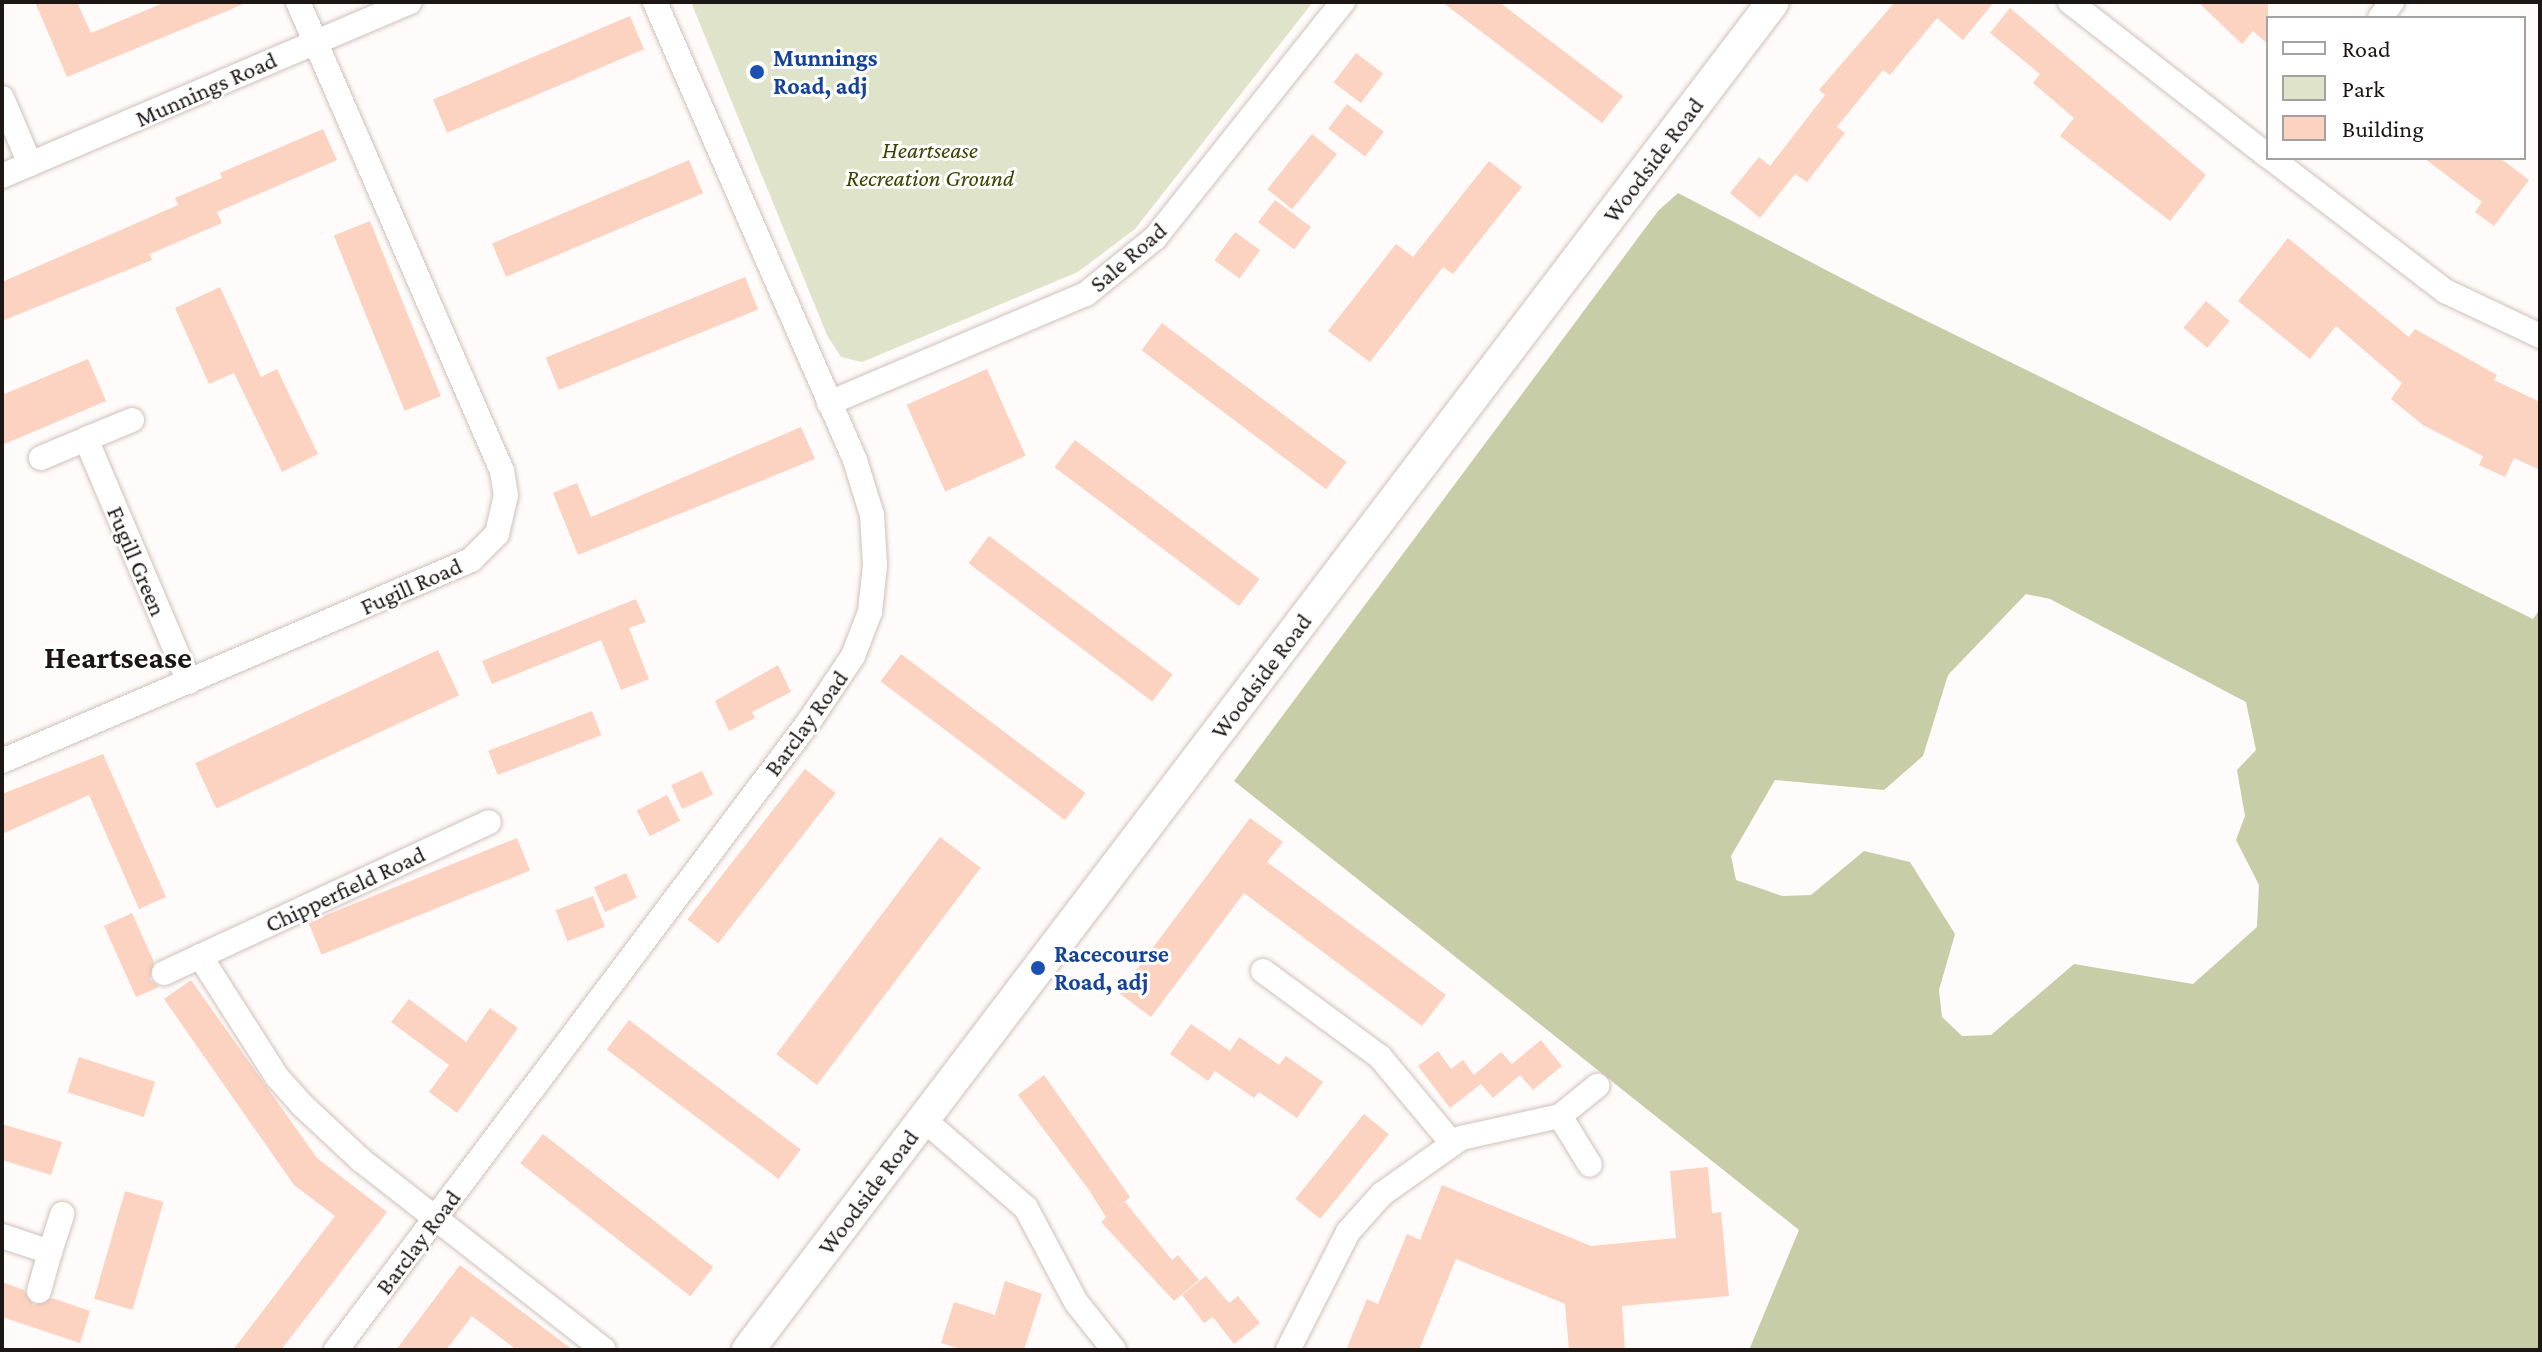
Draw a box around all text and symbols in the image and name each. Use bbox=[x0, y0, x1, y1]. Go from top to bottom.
legend bbox=[2266, 16, 2526, 160]
text: Road bbox=[2342, 35, 2391, 62]
place label: Munnings Road, adj bbox=[773, 44, 878, 100]
street label: Munnings Road bbox=[131, 45, 281, 133]
marker: Munnings Road, adj bbox=[748, 63, 766, 81]
text: Park bbox=[2342, 75, 2385, 102]
street label: Woodside Road bbox=[1597, 92, 1709, 228]
text: Building bbox=[2342, 115, 2424, 142]
park label: Heartsease Recreation Ground bbox=[846, 136, 1014, 192]
street label: Sale Road bbox=[1084, 216, 1172, 298]
street label: Fugill Green bbox=[101, 502, 173, 620]
street label: Fugill Road bbox=[356, 551, 466, 621]
street label: Woodside Road bbox=[1205, 608, 1317, 744]
district label: Heartsease bbox=[44, 638, 192, 676]
street label: Barclay Road bbox=[758, 665, 854, 781]
street label: Chipperfield Road bbox=[261, 839, 429, 939]
place label: Racecourse Road, adj bbox=[1054, 940, 1169, 996]
marker: Racecourse Road, adj bbox=[1029, 959, 1047, 977]
street label: Woodside Road bbox=[812, 1124, 924, 1260]
street label: Barclay Road bbox=[369, 1184, 467, 1300]

